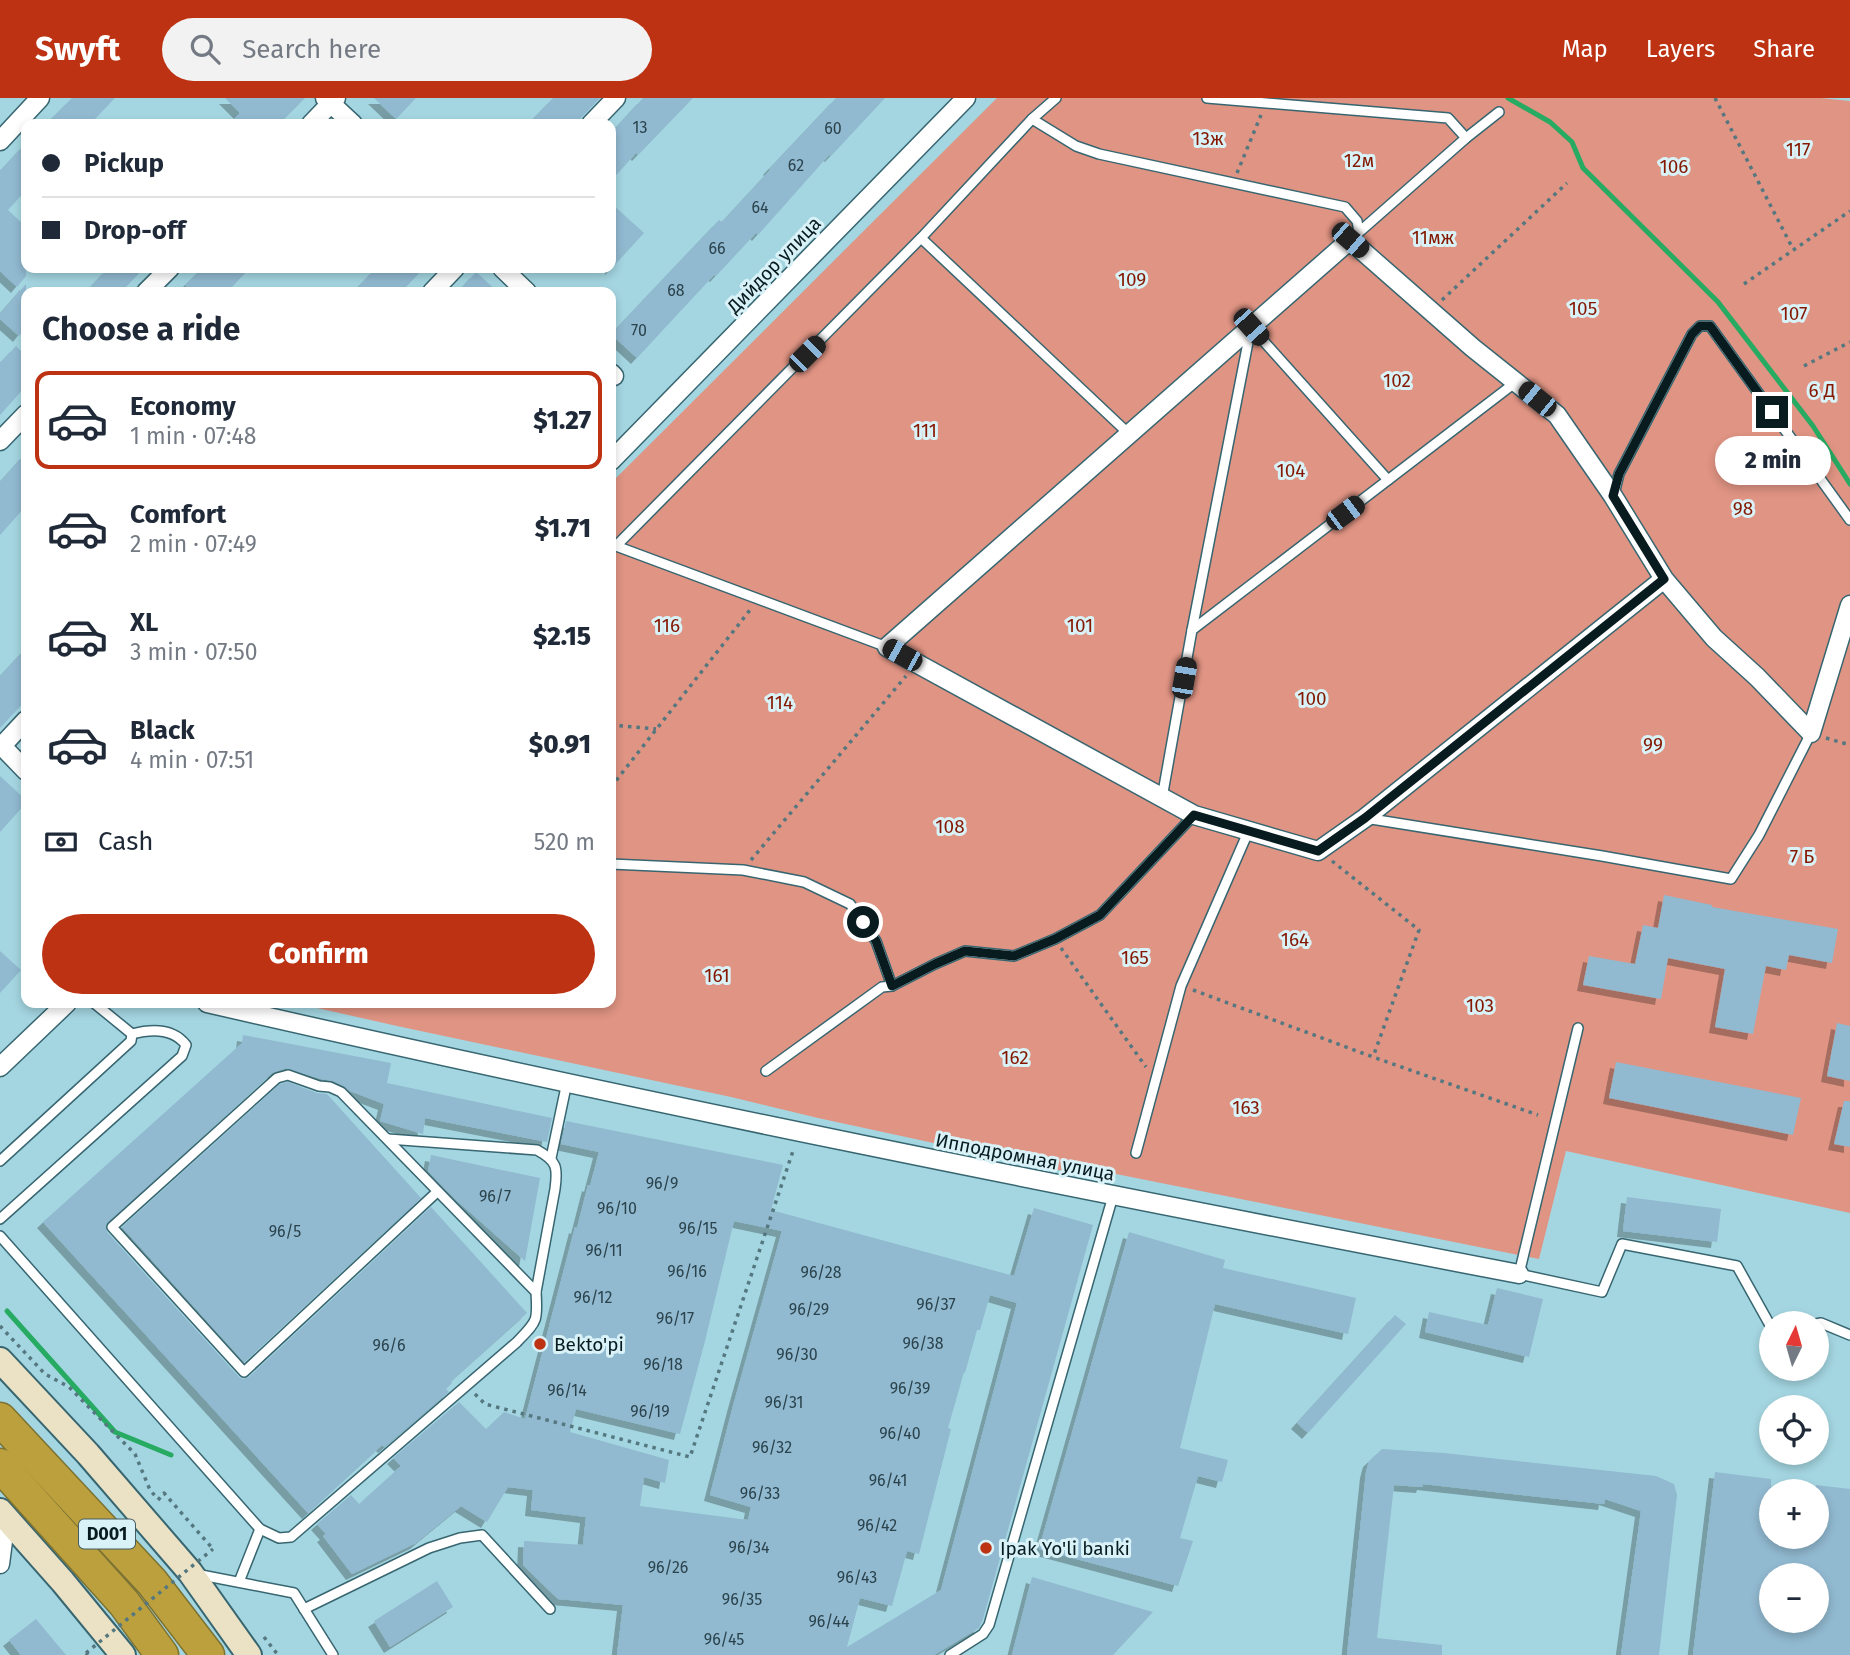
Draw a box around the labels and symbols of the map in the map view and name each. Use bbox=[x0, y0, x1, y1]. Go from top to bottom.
house number: 13 bbox=[633, 118, 647, 137]
house number: 60 bbox=[824, 119, 842, 138]
park label: 13ж bbox=[1192, 127, 1224, 150]
park label: 117 bbox=[1786, 138, 1810, 161]
park label: 12м bbox=[1344, 149, 1374, 172]
park label: 106 bbox=[1660, 155, 1688, 178]
house number: 62 bbox=[788, 156, 804, 175]
house number: 64 bbox=[751, 198, 769, 217]
street label: Дийдор улица bbox=[722, 212, 826, 319]
car bbox=[1328, 218, 1373, 262]
park label: 11мж bbox=[1412, 226, 1455, 249]
house number: 66 bbox=[708, 239, 726, 258]
park label: 109 bbox=[1118, 268, 1146, 291]
house number: 68 bbox=[667, 281, 685, 300]
park label: 105 bbox=[1569, 297, 1597, 320]
park label: 107 bbox=[1781, 302, 1807, 325]
car bbox=[1230, 304, 1273, 350]
house number: 70 bbox=[631, 321, 647, 340]
car bbox=[785, 332, 830, 376]
park label: 102 bbox=[1383, 369, 1411, 392]
car bbox=[1515, 378, 1560, 420]
park label: 6 Д bbox=[1809, 379, 1835, 402]
route end bbox=[1756, 396, 1788, 428]
park label: 111 bbox=[913, 419, 937, 442]
callout: 2 min bbox=[1714, 436, 1830, 486]
park label: 104 bbox=[1277, 459, 1305, 482]
car bbox=[1322, 492, 1369, 534]
park label: 98 bbox=[1733, 497, 1753, 520]
park label: 116 bbox=[654, 614, 680, 637]
park label: 101 bbox=[1067, 614, 1093, 637]
car bbox=[879, 636, 926, 674]
car bbox=[1171, 655, 1198, 701]
park label: 100 bbox=[1297, 687, 1327, 710]
park label: 114 bbox=[767, 691, 793, 714]
park label: 99 bbox=[1643, 733, 1663, 756]
park label: 108 bbox=[935, 815, 965, 838]
park label: 7 Б bbox=[1790, 845, 1814, 868]
route start bbox=[847, 906, 879, 938]
park label: 164 bbox=[1281, 928, 1309, 951]
park label: 165 bbox=[1121, 946, 1149, 969]
park label: 161 bbox=[704, 964, 730, 987]
park label: 103 bbox=[1466, 994, 1494, 1017]
park label: 162 bbox=[1001, 1046, 1029, 1069]
park label: 163 bbox=[1232, 1096, 1260, 1119]
street label: Ипподромная улица bbox=[933, 1128, 1117, 1186]
house number: 96/9 bbox=[646, 1174, 678, 1193]
house number: 96/7 bbox=[479, 1187, 511, 1206]
house number: 96/10 bbox=[597, 1199, 637, 1218]
house number: 96/15 bbox=[679, 1219, 717, 1238]
house number: 96/5 bbox=[269, 1222, 301, 1241]
house number: 96/11 bbox=[585, 1241, 623, 1260]
house number: 96/16 bbox=[667, 1262, 707, 1281]
house number: 96/28 bbox=[800, 1263, 842, 1282]
house number: 96/12 bbox=[574, 1288, 612, 1307]
house number: 96/37 bbox=[916, 1295, 956, 1314]
house number: 96/29 bbox=[789, 1300, 829, 1319]
house number: 96/17 bbox=[656, 1309, 694, 1328]
north arrow bbox=[1759, 1311, 1829, 1381]
place label: Bekto'pi bbox=[554, 1333, 624, 1356]
house number: 96/38 bbox=[902, 1334, 944, 1353]
house number: 96/6 bbox=[373, 1336, 405, 1355]
marker: Bekto'pi bbox=[532, 1336, 548, 1352]
house number: 96/30 bbox=[776, 1345, 818, 1364]
house number: 96/18 bbox=[643, 1355, 683, 1374]
house number: 96/39 bbox=[890, 1379, 930, 1398]
house number: 96/14 bbox=[547, 1381, 587, 1400]
house number: 96/31 bbox=[765, 1393, 803, 1412]
house number: 96/19 bbox=[630, 1402, 670, 1421]
house number: 96/40 bbox=[879, 1424, 921, 1443]
house number: 96/32 bbox=[752, 1438, 792, 1457]
house number: 96/41 bbox=[869, 1471, 907, 1490]
house number: 96/33 bbox=[740, 1484, 780, 1503]
house number: 96/42 bbox=[857, 1516, 897, 1535]
road number: D001 bbox=[79, 1520, 135, 1548]
place label: Ipak Yo'li banki bbox=[1000, 1537, 1130, 1560]
house number: 96/34 bbox=[729, 1538, 770, 1557]
marker: Ipak Yo'li banki bbox=[978, 1540, 994, 1556]
house number: 96/26 bbox=[648, 1558, 688, 1577]
house number: 96/43 bbox=[837, 1568, 877, 1587]
house number: 96/35 bbox=[722, 1590, 762, 1609]
house number: 96/44 bbox=[808, 1612, 850, 1631]
house number: 96/45 bbox=[704, 1630, 744, 1649]

